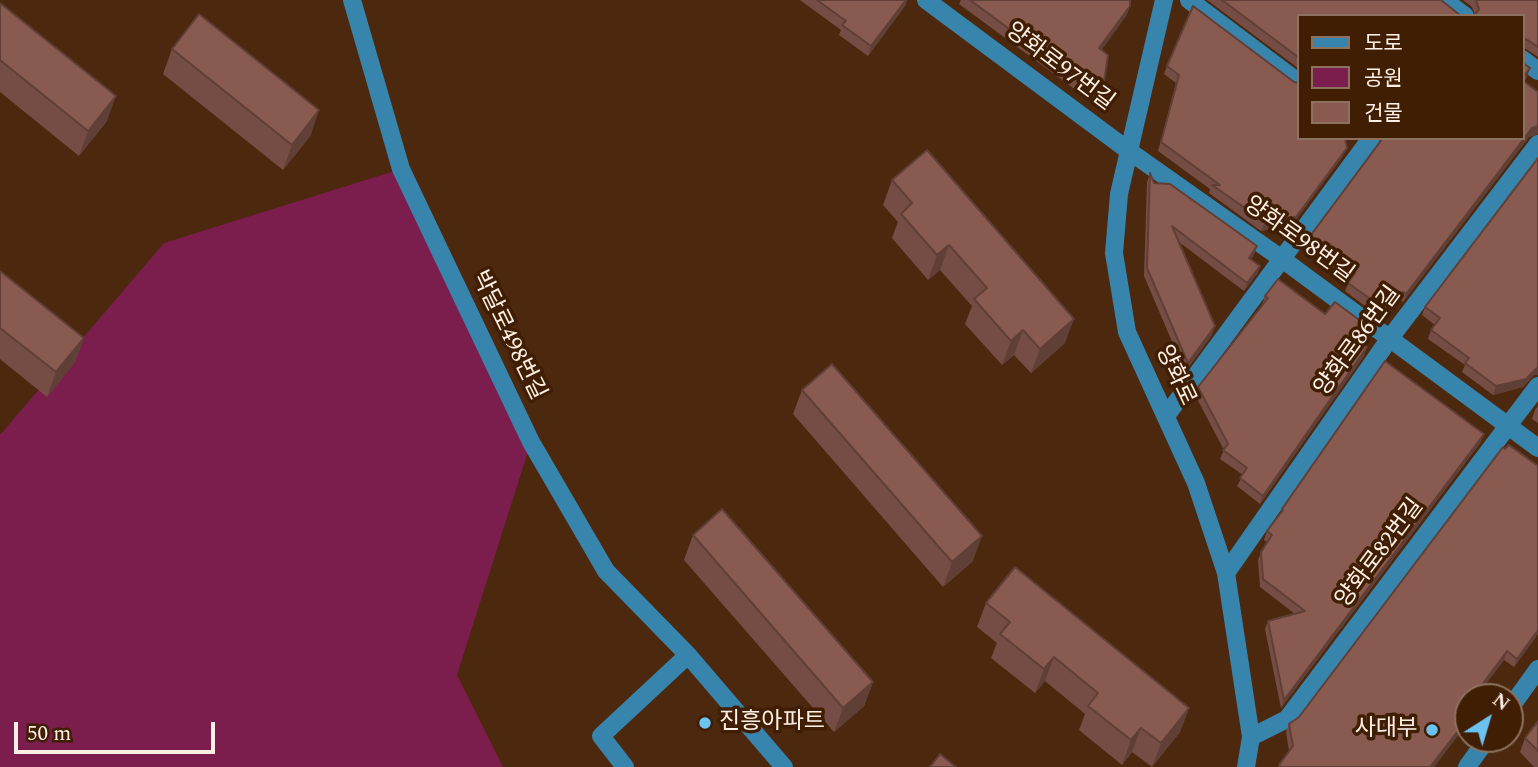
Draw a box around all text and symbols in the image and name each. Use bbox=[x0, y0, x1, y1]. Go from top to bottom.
legend bbox=[1296, 14, 1524, 140]
street label: 양화로97번길 bbox=[999, 18, 1119, 118]
text: 도로 bbox=[1364, 28, 1403, 60]
text: 공원 bbox=[1364, 63, 1403, 95]
text: 건물 bbox=[1364, 98, 1403, 130]
street label: 양화로98번길 bbox=[1238, 192, 1358, 290]
street label: 박달로498번길 bbox=[464, 267, 550, 405]
street label: 양화로86번길 bbox=[1310, 282, 1408, 402]
street label: 양화로 bbox=[1148, 341, 1200, 411]
street label: 양화로82번길 bbox=[1331, 494, 1431, 614]
north arrow bbox=[1454, 683, 1524, 753]
text: N bbox=[1486, 686, 1516, 719]
scale bar bbox=[18, 708, 219, 752]
place label: 진흥아파트 bbox=[719, 709, 825, 737]
marker: 진흥아파트 bbox=[697, 715, 713, 731]
place label: 사대부 bbox=[1355, 716, 1418, 744]
text: 50 m bbox=[27, 718, 71, 750]
marker: 사대부 bbox=[1424, 722, 1440, 738]

